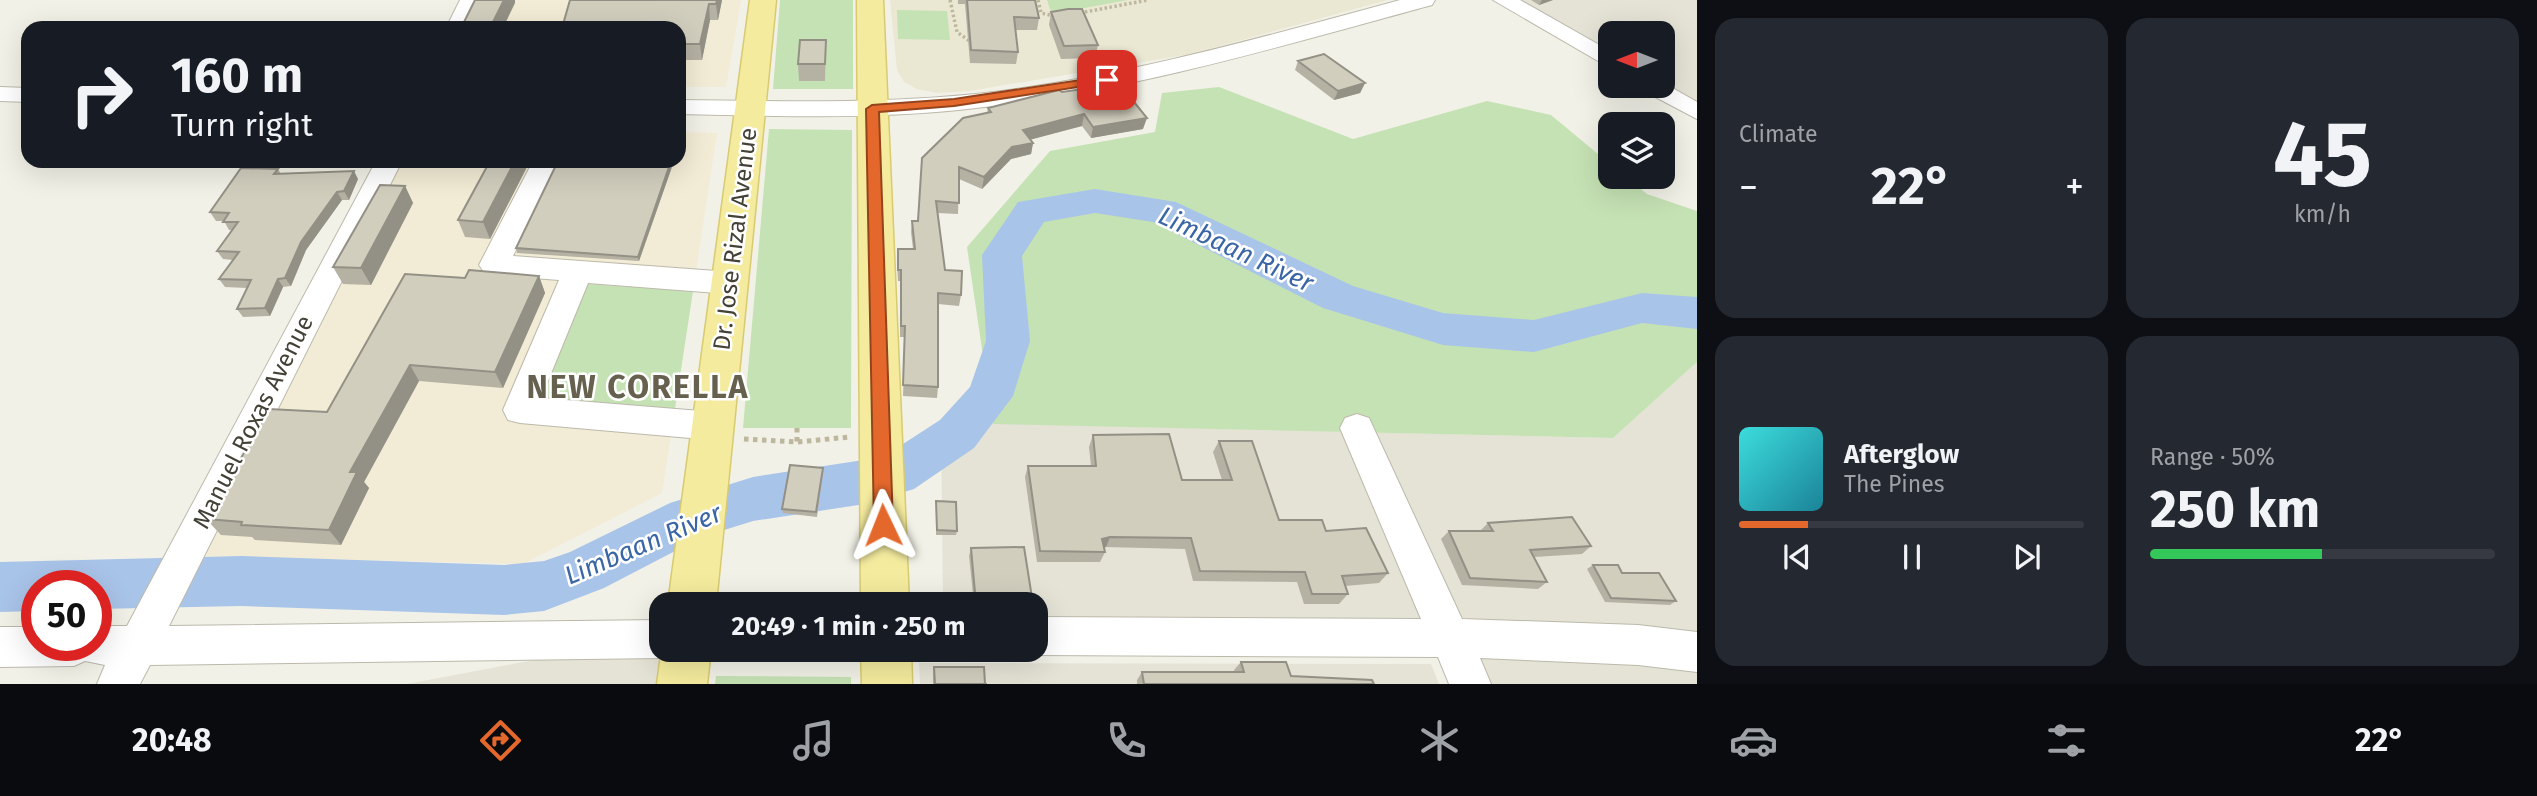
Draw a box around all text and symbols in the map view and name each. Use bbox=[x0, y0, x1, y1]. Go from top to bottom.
north arrow bbox=[1598, 21, 1675, 98]
map controls bbox=[1598, 21, 1675, 189]
text: 160 m bbox=[171, 46, 303, 105]
icon: right bbox=[56, 49, 147, 140]
pin bbox=[1077, 50, 1137, 110]
icon: arrive bbox=[1088, 61, 1126, 99]
text: 45 bbox=[2273, 100, 2372, 209]
text: Turn right bbox=[171, 106, 313, 144]
button: layers bbox=[1598, 112, 1675, 189]
text: Climate bbox=[1739, 120, 1818, 148]
street label: Dr. Jose Rizal Avenue bbox=[707, 126, 763, 352]
text: 22° bbox=[1871, 155, 1952, 218]
text: − bbox=[1739, 164, 1758, 210]
text: + bbox=[2065, 164, 2084, 210]
water label: Limbaan River bbox=[1153, 200, 1319, 299]
text: km/h bbox=[2294, 200, 2351, 228]
street label: Manuel Roxas Avenue bbox=[187, 311, 319, 533]
district label: NEW CORELLA bbox=[527, 368, 749, 406]
text: Afterglow bbox=[1844, 439, 1959, 470]
text: Range · 50% bbox=[2150, 443, 2275, 471]
text: The Pines bbox=[1844, 470, 1945, 498]
text: 250 km bbox=[2150, 478, 2320, 541]
position arrow bbox=[846, 488, 920, 562]
water label: Limbaan River bbox=[560, 497, 727, 591]
icon: previous bbox=[1778, 538, 1816, 576]
icon: pause bbox=[1893, 538, 1931, 576]
icon: next bbox=[2008, 538, 2046, 576]
speed limit sign: 50 bbox=[21, 570, 112, 661]
text: 20:49 · 1 min · 250 m bbox=[732, 611, 965, 642]
icon: directions bbox=[476, 716, 525, 765]
icon: music bbox=[789, 716, 838, 765]
icon: phone bbox=[1102, 716, 1151, 765]
icon: climate bbox=[1415, 716, 1464, 765]
icon: car bbox=[1729, 716, 1778, 765]
icon: filters bbox=[2042, 716, 2091, 765]
text: 20:48 bbox=[132, 721, 212, 759]
text: 22° bbox=[2355, 721, 2405, 759]

